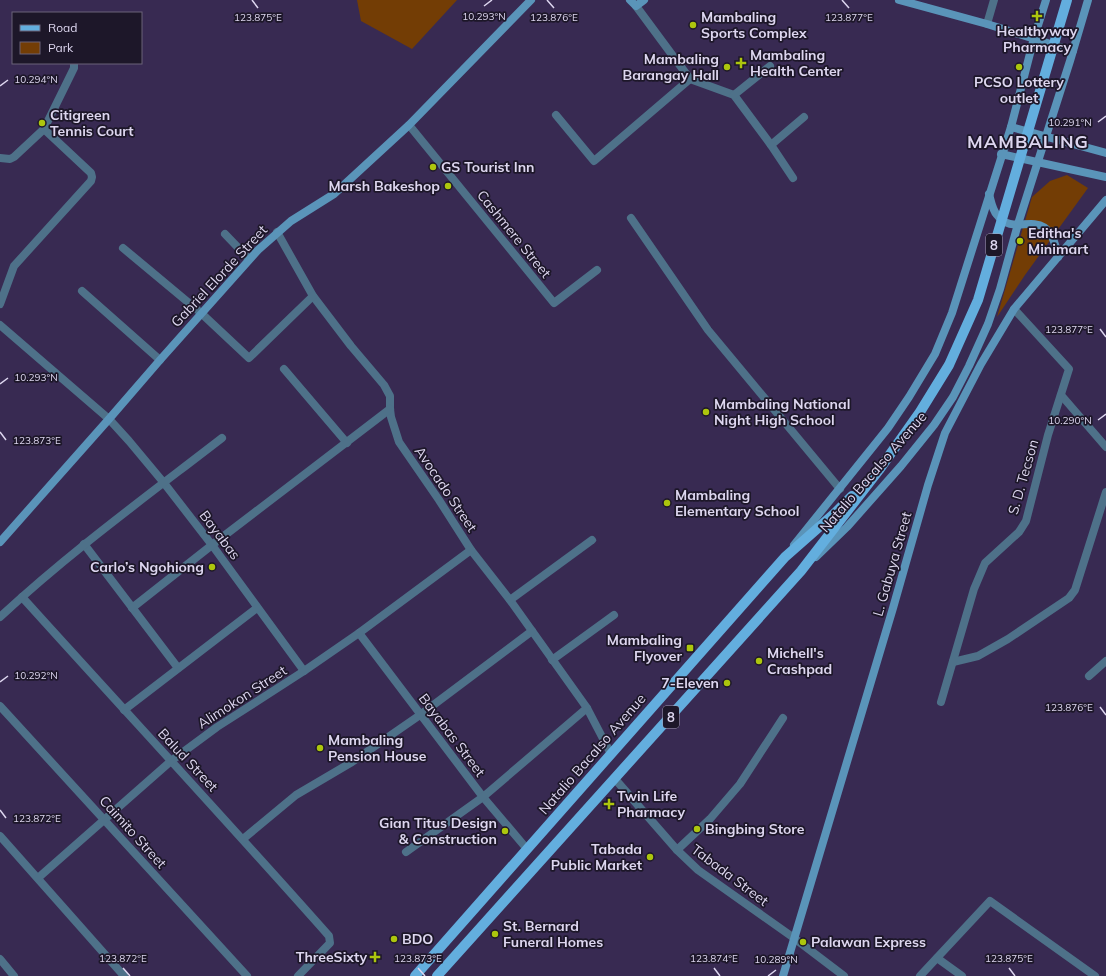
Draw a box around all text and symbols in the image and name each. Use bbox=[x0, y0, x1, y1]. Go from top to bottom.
place label: Mambaling Sports Complex bbox=[701, 8, 807, 42]
text: 10.293°N bbox=[462, 10, 506, 23]
text: 123.875°E bbox=[234, 11, 282, 24]
text: 123.876°E bbox=[530, 11, 578, 24]
text: 123.877°E bbox=[825, 11, 873, 24]
marker: Healthyway Pharmacy bbox=[1032, 11, 1042, 21]
legend bbox=[12, 12, 142, 64]
text: Road bbox=[48, 20, 77, 35]
marker: Mambaling Sports Complex bbox=[688, 20, 698, 30]
place label: Healthyway Pharmacy bbox=[997, 22, 1078, 56]
text: Park bbox=[48, 40, 74, 55]
place label: Mambaling Health Center bbox=[750, 46, 843, 80]
place label: Mambaling Barangay Hall bbox=[623, 50, 719, 84]
marker: Mambaling Health Center bbox=[735, 57, 747, 69]
marker: Mambaling Barangay Hall bbox=[722, 62, 732, 72]
marker: PCSO Lottery outlet bbox=[1014, 62, 1024, 72]
text: 10.294°N bbox=[14, 73, 58, 86]
place label: PCSO Lottery outlet bbox=[974, 73, 1064, 107]
place label: Citigreen Tennis Court bbox=[50, 106, 134, 140]
text: 10.291°N bbox=[1048, 116, 1092, 129]
marker: Citigreen Tennis Court bbox=[37, 118, 47, 128]
district label: MAMBALING bbox=[967, 130, 1089, 153]
place label: GS Tourist Inn bbox=[441, 158, 535, 176]
marker: GS Tourist Inn bbox=[428, 162, 438, 172]
place label: Marsh Bakeshop bbox=[328, 177, 440, 195]
marker: Marsh Bakeshop bbox=[443, 181, 453, 191]
street label: Cashmere Street bbox=[473, 186, 555, 282]
street label: Gabriel Elorde Street bbox=[167, 221, 271, 331]
place label: Editha's Minimart bbox=[1028, 224, 1089, 258]
road number: 8 bbox=[986, 234, 1002, 256]
marker: Editha's Minimart bbox=[1015, 236, 1025, 246]
text: 123.877°E bbox=[1045, 323, 1093, 336]
text: 10.293°N bbox=[14, 371, 58, 384]
place label: Mambaling National Night High School bbox=[714, 395, 850, 429]
marker: Mambaling National Night High School bbox=[701, 407, 711, 417]
street label: Natalio Bacalso Avenue bbox=[816, 408, 930, 536]
text: 10.290°N bbox=[1048, 414, 1092, 427]
text: 123.873°E bbox=[13, 434, 61, 447]
street label: S. D. Tecson bbox=[1004, 437, 1042, 517]
street label: Avocado Street bbox=[411, 443, 481, 535]
place label: Mambaling Elementary School bbox=[675, 486, 799, 520]
marker: Mambaling Elementary School bbox=[662, 498, 672, 508]
street label: Bayabas bbox=[196, 507, 244, 563]
street label: L. Gabuya Street bbox=[868, 510, 916, 618]
place label: Carlo’s Ngohiong bbox=[90, 558, 204, 576]
marker: Carlo’s Ngohiong bbox=[207, 562, 217, 572]
place label: Mambaling Flyover bbox=[607, 631, 682, 665]
marker: Mambaling Flyover bbox=[685, 643, 695, 653]
place label: Michell's Crashpad bbox=[767, 644, 832, 678]
marker: Michell's Crashpad bbox=[754, 656, 764, 666]
street label: Alimokon Street bbox=[194, 661, 290, 733]
text: 10.292°N bbox=[14, 669, 58, 682]
place label: 7-Eleven bbox=[661, 674, 719, 692]
marker: 7-Eleven bbox=[722, 678, 732, 688]
street label: Bayabas Street bbox=[415, 690, 489, 780]
street label: Natalio Bacalso Avenue bbox=[535, 690, 649, 818]
text: 123.876°E bbox=[1045, 701, 1093, 714]
road number: 8 bbox=[663, 706, 679, 728]
street label: Balud Street bbox=[154, 725, 222, 795]
place label: Mambaling Pension House bbox=[328, 731, 427, 765]
marker: Mambaling Pension House bbox=[315, 743, 325, 753]
place label: Twin Life Pharmacy bbox=[617, 787, 685, 821]
street label: Caimito Street bbox=[96, 792, 170, 872]
marker: Twin Life Pharmacy bbox=[604, 799, 614, 809]
text: 123.872°E bbox=[13, 812, 61, 825]
place label: Gian Titus Design & Construction bbox=[379, 814, 497, 848]
place label: Bingbing Store bbox=[705, 820, 805, 838]
marker: Bingbing Store bbox=[692, 824, 702, 834]
marker: Gian Titus Design & Construction bbox=[500, 826, 510, 836]
place label: Tabada Public Market bbox=[551, 840, 643, 874]
street label: Tabada Street bbox=[688, 840, 772, 910]
marker: Tabada Public Market bbox=[645, 852, 655, 862]
place label: St. Bernard Funeral Homes bbox=[503, 917, 603, 951]
marker: St. Bernard Funeral Homes bbox=[490, 929, 500, 939]
place label: BDO bbox=[402, 930, 433, 948]
place label: Palawan Express bbox=[811, 933, 926, 951]
marker: BDO bbox=[389, 934, 399, 944]
marker: Palawan Express bbox=[798, 937, 808, 947]
place label: ThreeSixty bbox=[296, 948, 367, 966]
text: 123.872°E bbox=[99, 952, 147, 965]
marker: ThreeSixty bbox=[370, 952, 380, 962]
text: 123.873°E bbox=[394, 952, 442, 965]
text: 123.874°E bbox=[690, 952, 738, 965]
text: 123.875°E bbox=[985, 952, 1033, 965]
text: 10.289°N bbox=[754, 953, 798, 966]

